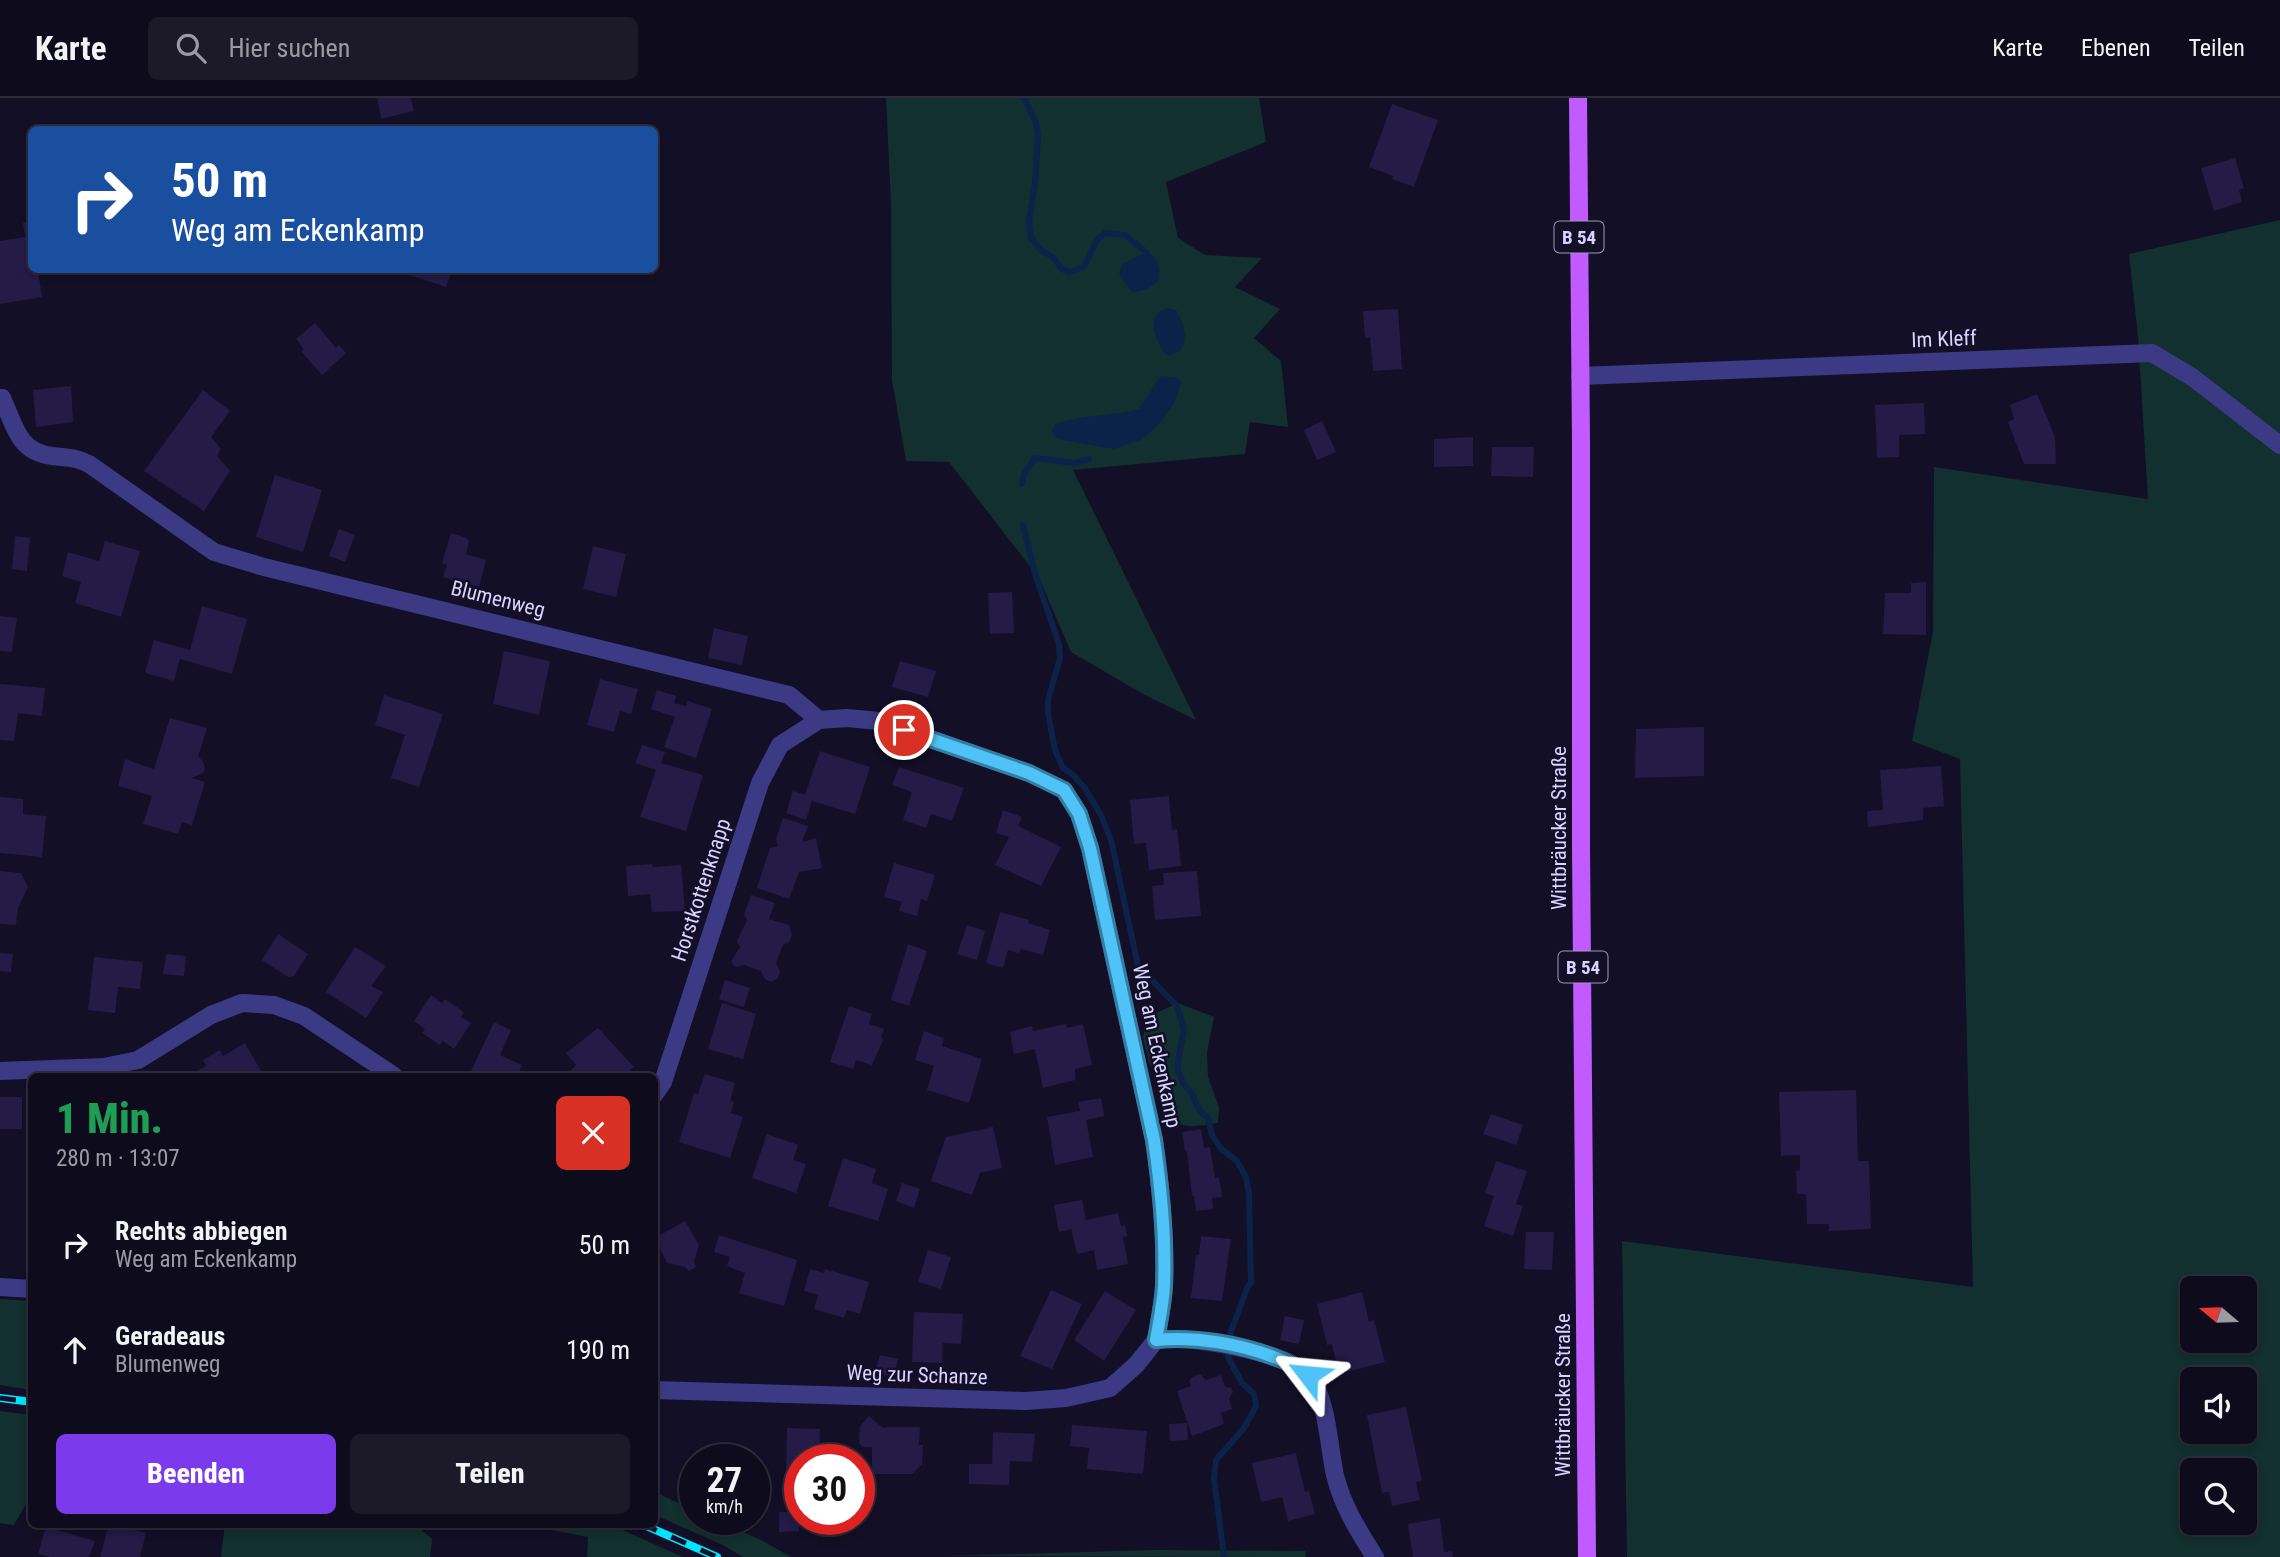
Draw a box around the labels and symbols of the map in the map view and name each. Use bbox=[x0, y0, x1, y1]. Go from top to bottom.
road number: B 54 bbox=[1554, 222, 1604, 252]
street label: Im Kleff bbox=[1911, 326, 1977, 352]
street label: Blumenweg bbox=[448, 576, 548, 622]
pin bbox=[874, 700, 934, 760]
street label: Wittbräucker Straße bbox=[1547, 746, 1571, 910]
street label: Horstkottenknapp bbox=[667, 816, 735, 964]
road number: B 54 bbox=[1558, 952, 1608, 982]
street label: Weg am Eckenkamp bbox=[1128, 962, 1186, 1130]
north arrow bbox=[2180, 1276, 2258, 1353]
street label: Wittbräucker Straße bbox=[1551, 1313, 1575, 1477]
position arrow bbox=[1271, 1338, 1345, 1412]
street label: Weg zur Schanze bbox=[846, 1361, 988, 1389]
speed limit sign: 30 bbox=[784, 1444, 875, 1535]

